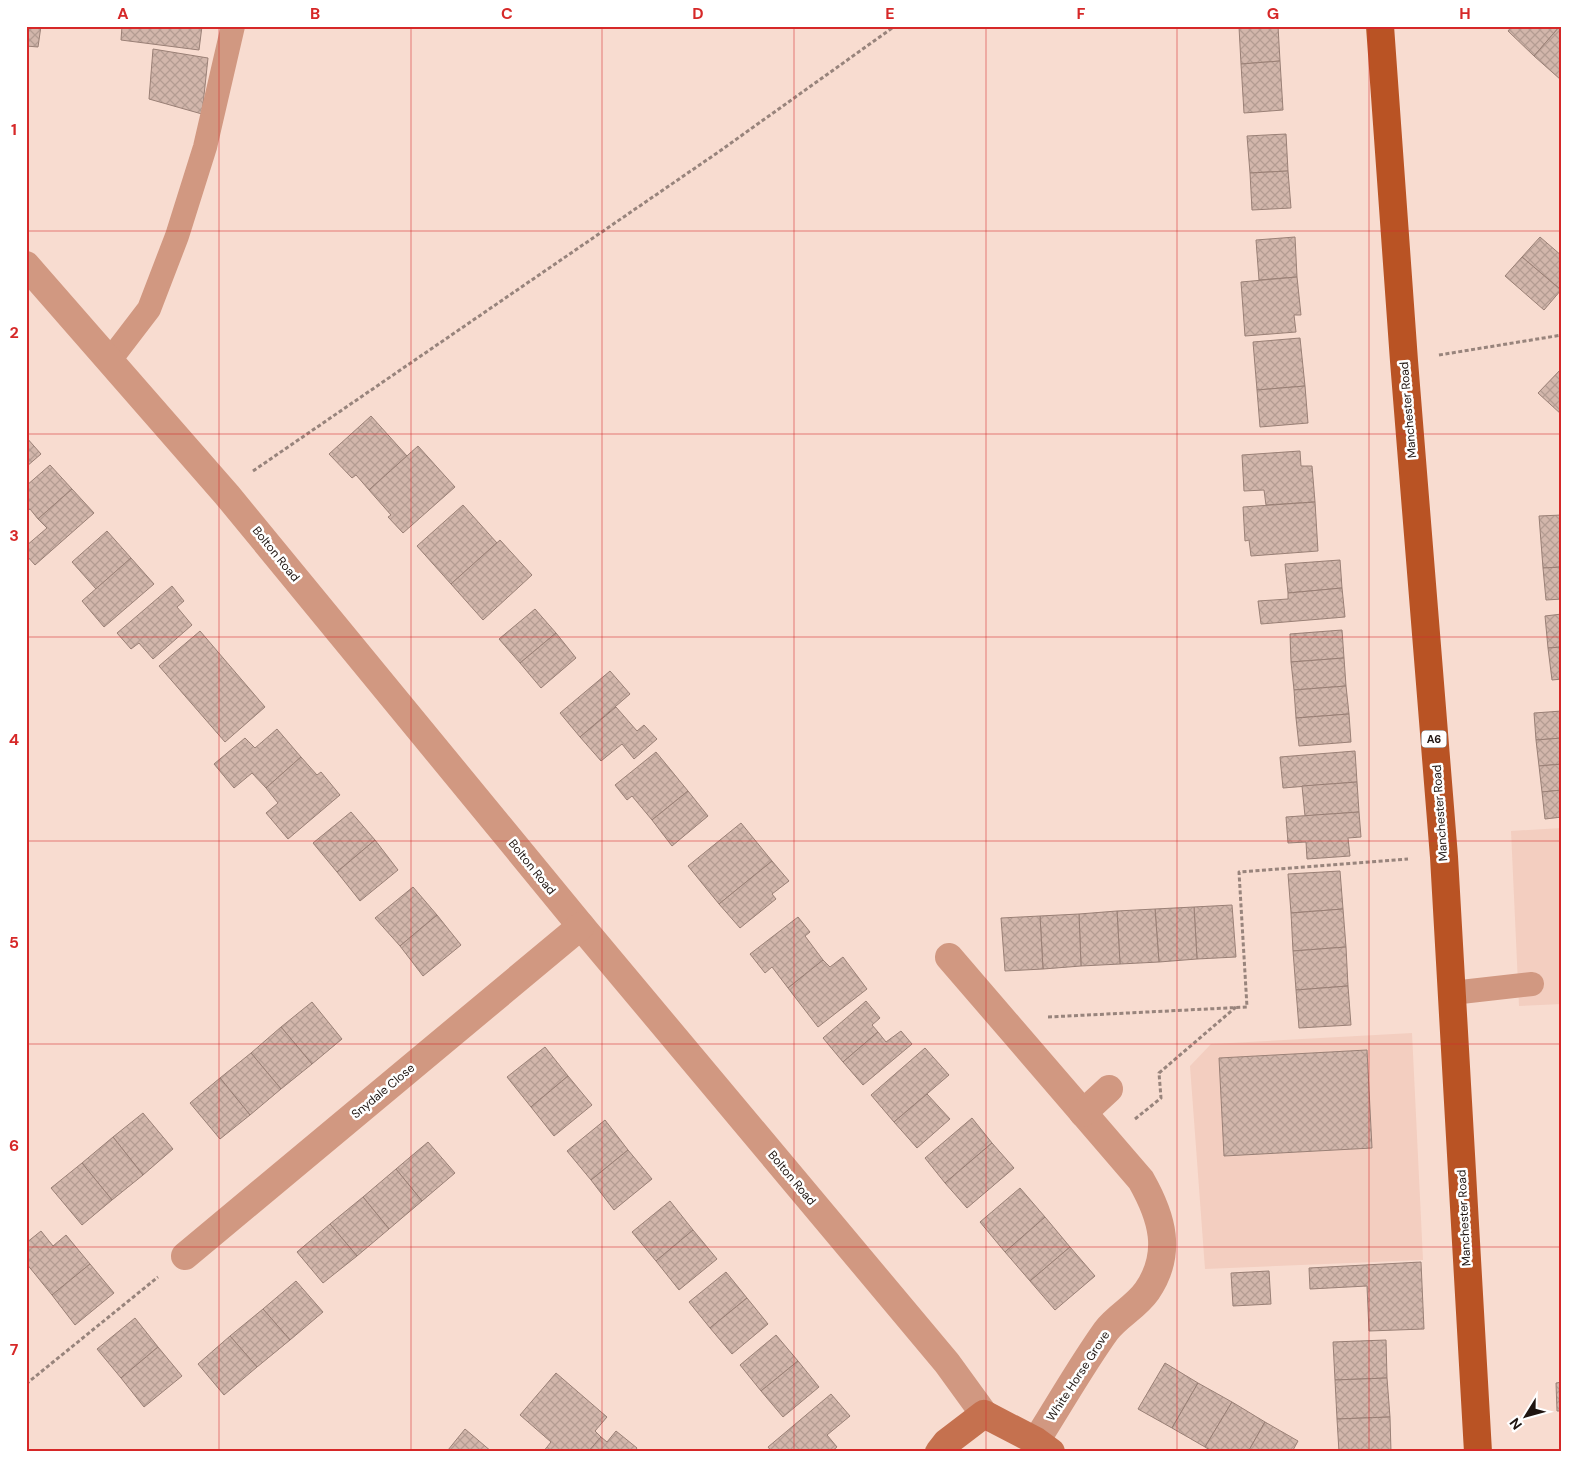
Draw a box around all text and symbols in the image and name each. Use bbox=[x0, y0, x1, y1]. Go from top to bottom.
text: A bbox=[117, 3, 129, 24]
text: B bbox=[310, 3, 320, 24]
text: C bbox=[501, 3, 513, 24]
text: D bbox=[692, 3, 704, 24]
text: E bbox=[885, 3, 895, 24]
text: F bbox=[1077, 3, 1086, 24]
text: G bbox=[1267, 3, 1279, 24]
text: H bbox=[1459, 3, 1471, 24]
text: 1 bbox=[11, 119, 17, 140]
text: 2 bbox=[9, 322, 19, 343]
street label: Manchester Road bbox=[1396, 361, 1420, 459]
street label: Bolton Road bbox=[249, 523, 303, 585]
text: 3 bbox=[9, 525, 19, 546]
text: 4 bbox=[9, 729, 19, 750]
road number: A6 bbox=[1422, 731, 1446, 748]
street label: Manchester Road bbox=[1429, 764, 1451, 862]
street label: Bolton Road bbox=[505, 836, 559, 898]
text: 5 bbox=[9, 932, 19, 953]
street label: Snydale Close bbox=[348, 1060, 418, 1122]
text: 6 bbox=[9, 1135, 19, 1156]
street label: Bolton Road bbox=[764, 1147, 820, 1209]
street label: Manchester Road bbox=[1453, 1169, 1475, 1267]
street label: White Horse Grove bbox=[1043, 1328, 1113, 1424]
text: 7 bbox=[10, 1339, 19, 1360]
north arrow bbox=[1500, 1390, 1550, 1440]
text: N bbox=[1505, 1414, 1526, 1433]

